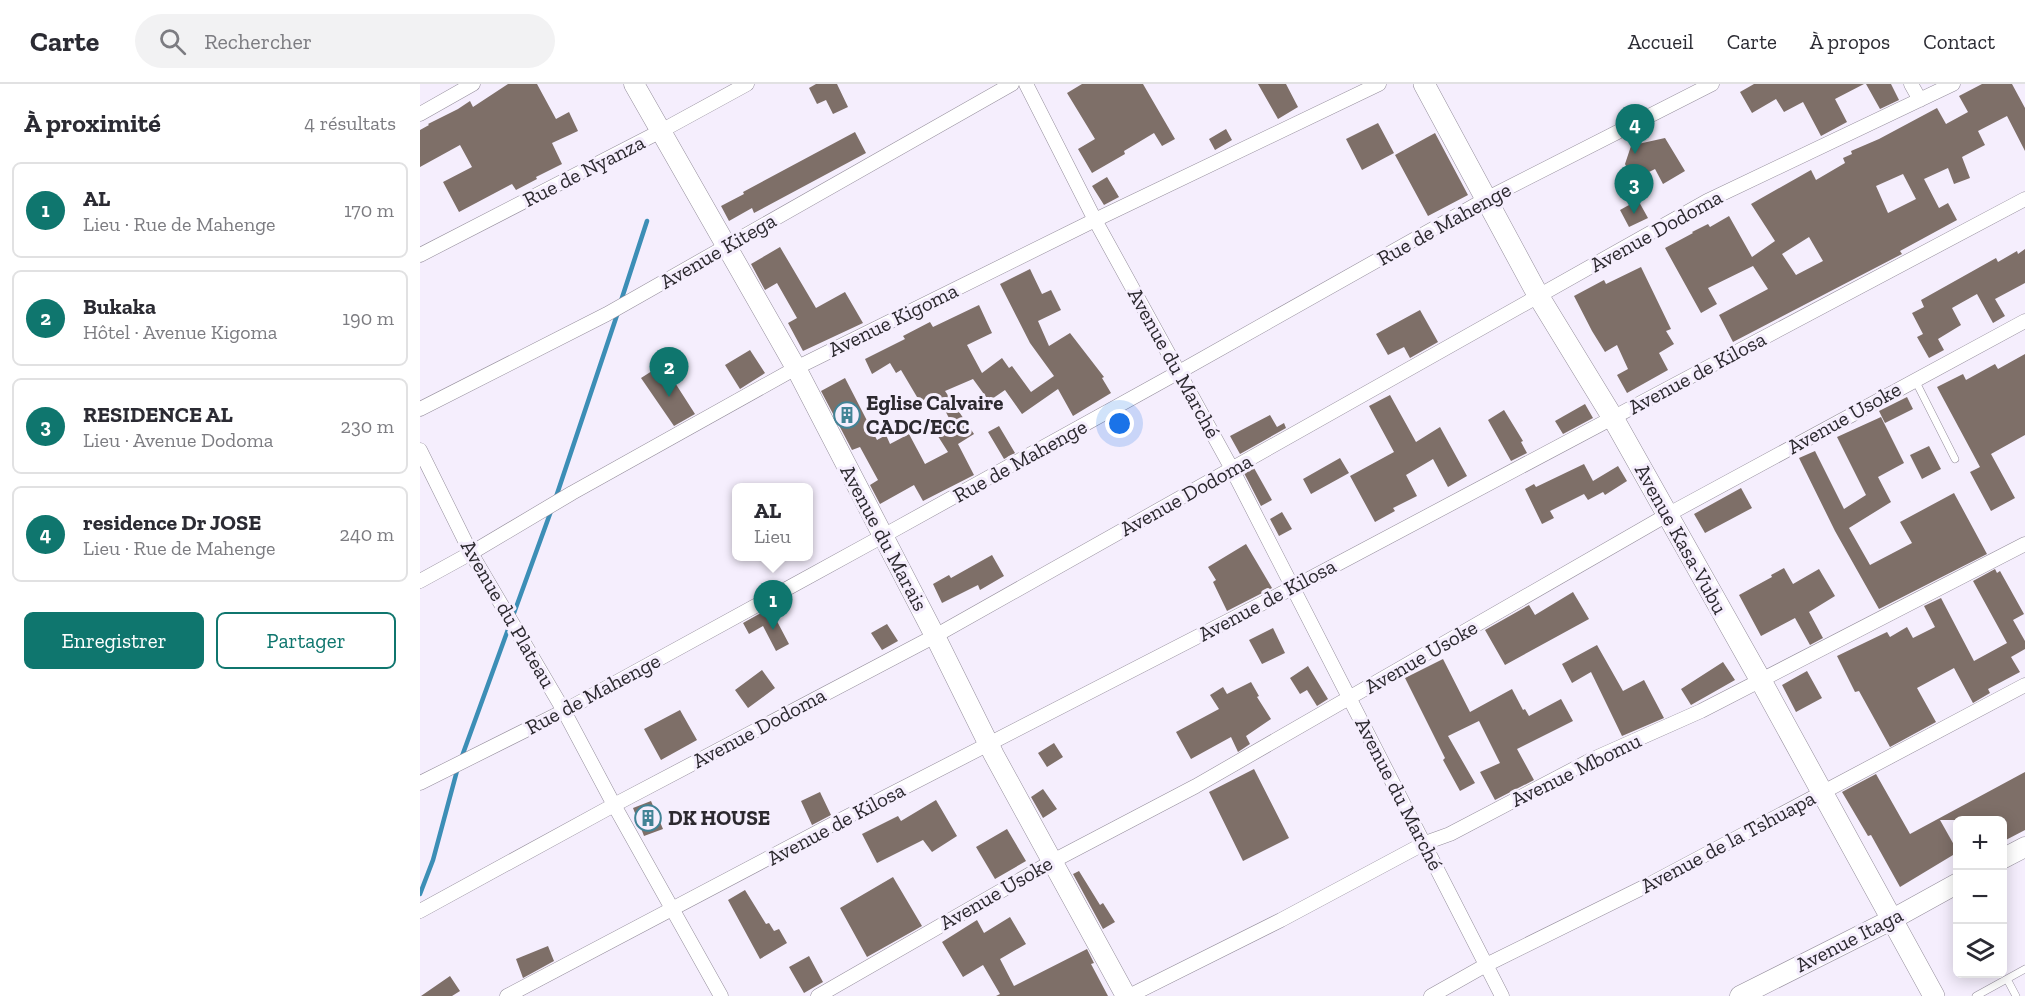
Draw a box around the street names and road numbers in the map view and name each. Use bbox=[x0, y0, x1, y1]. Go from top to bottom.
street label: Rue de Nyanza bbox=[519, 129, 649, 212]
street label: Rue de Mahenge bbox=[1373, 176, 1515, 271]
street label: Avenue Dodoma bbox=[1585, 184, 1726, 277]
street label: Avenue Kitega bbox=[655, 207, 780, 294]
street label: Avenue Kigoma bbox=[824, 277, 962, 362]
street label: Avenue du Marché bbox=[1123, 283, 1226, 442]
street label: Avenue de Kilosa bbox=[1624, 326, 1770, 419]
street label: Avenue Usoke bbox=[1783, 376, 1905, 459]
street label: Rue de Mahenge bbox=[949, 413, 1091, 508]
street label: Avenue Dodoma bbox=[1115, 448, 1256, 541]
street label: Avenue Kasa-Vubu bbox=[1630, 459, 1733, 618]
street label: Avenue du Marais bbox=[835, 460, 933, 615]
street label: Avenue du Plateau bbox=[456, 535, 561, 692]
street label: Avenue de Kilosa bbox=[1194, 553, 1340, 646]
street label: Avenue Usoke bbox=[1360, 614, 1482, 699]
street label: Rue de Mahenge bbox=[521, 647, 665, 740]
street label: Avenue Dodoma bbox=[688, 682, 830, 773]
street label: Avenue du Marché bbox=[1350, 713, 1449, 874]
street label: Avenue Mbomu bbox=[1507, 727, 1645, 812]
street label: Avenue de Kilosa bbox=[763, 777, 909, 870]
street label: Avenue de la Tshuapa bbox=[1636, 785, 1819, 898]
street label: Avenue Usoke bbox=[935, 850, 1057, 935]
street label: Avenue Itaga bbox=[1791, 902, 1907, 977]

